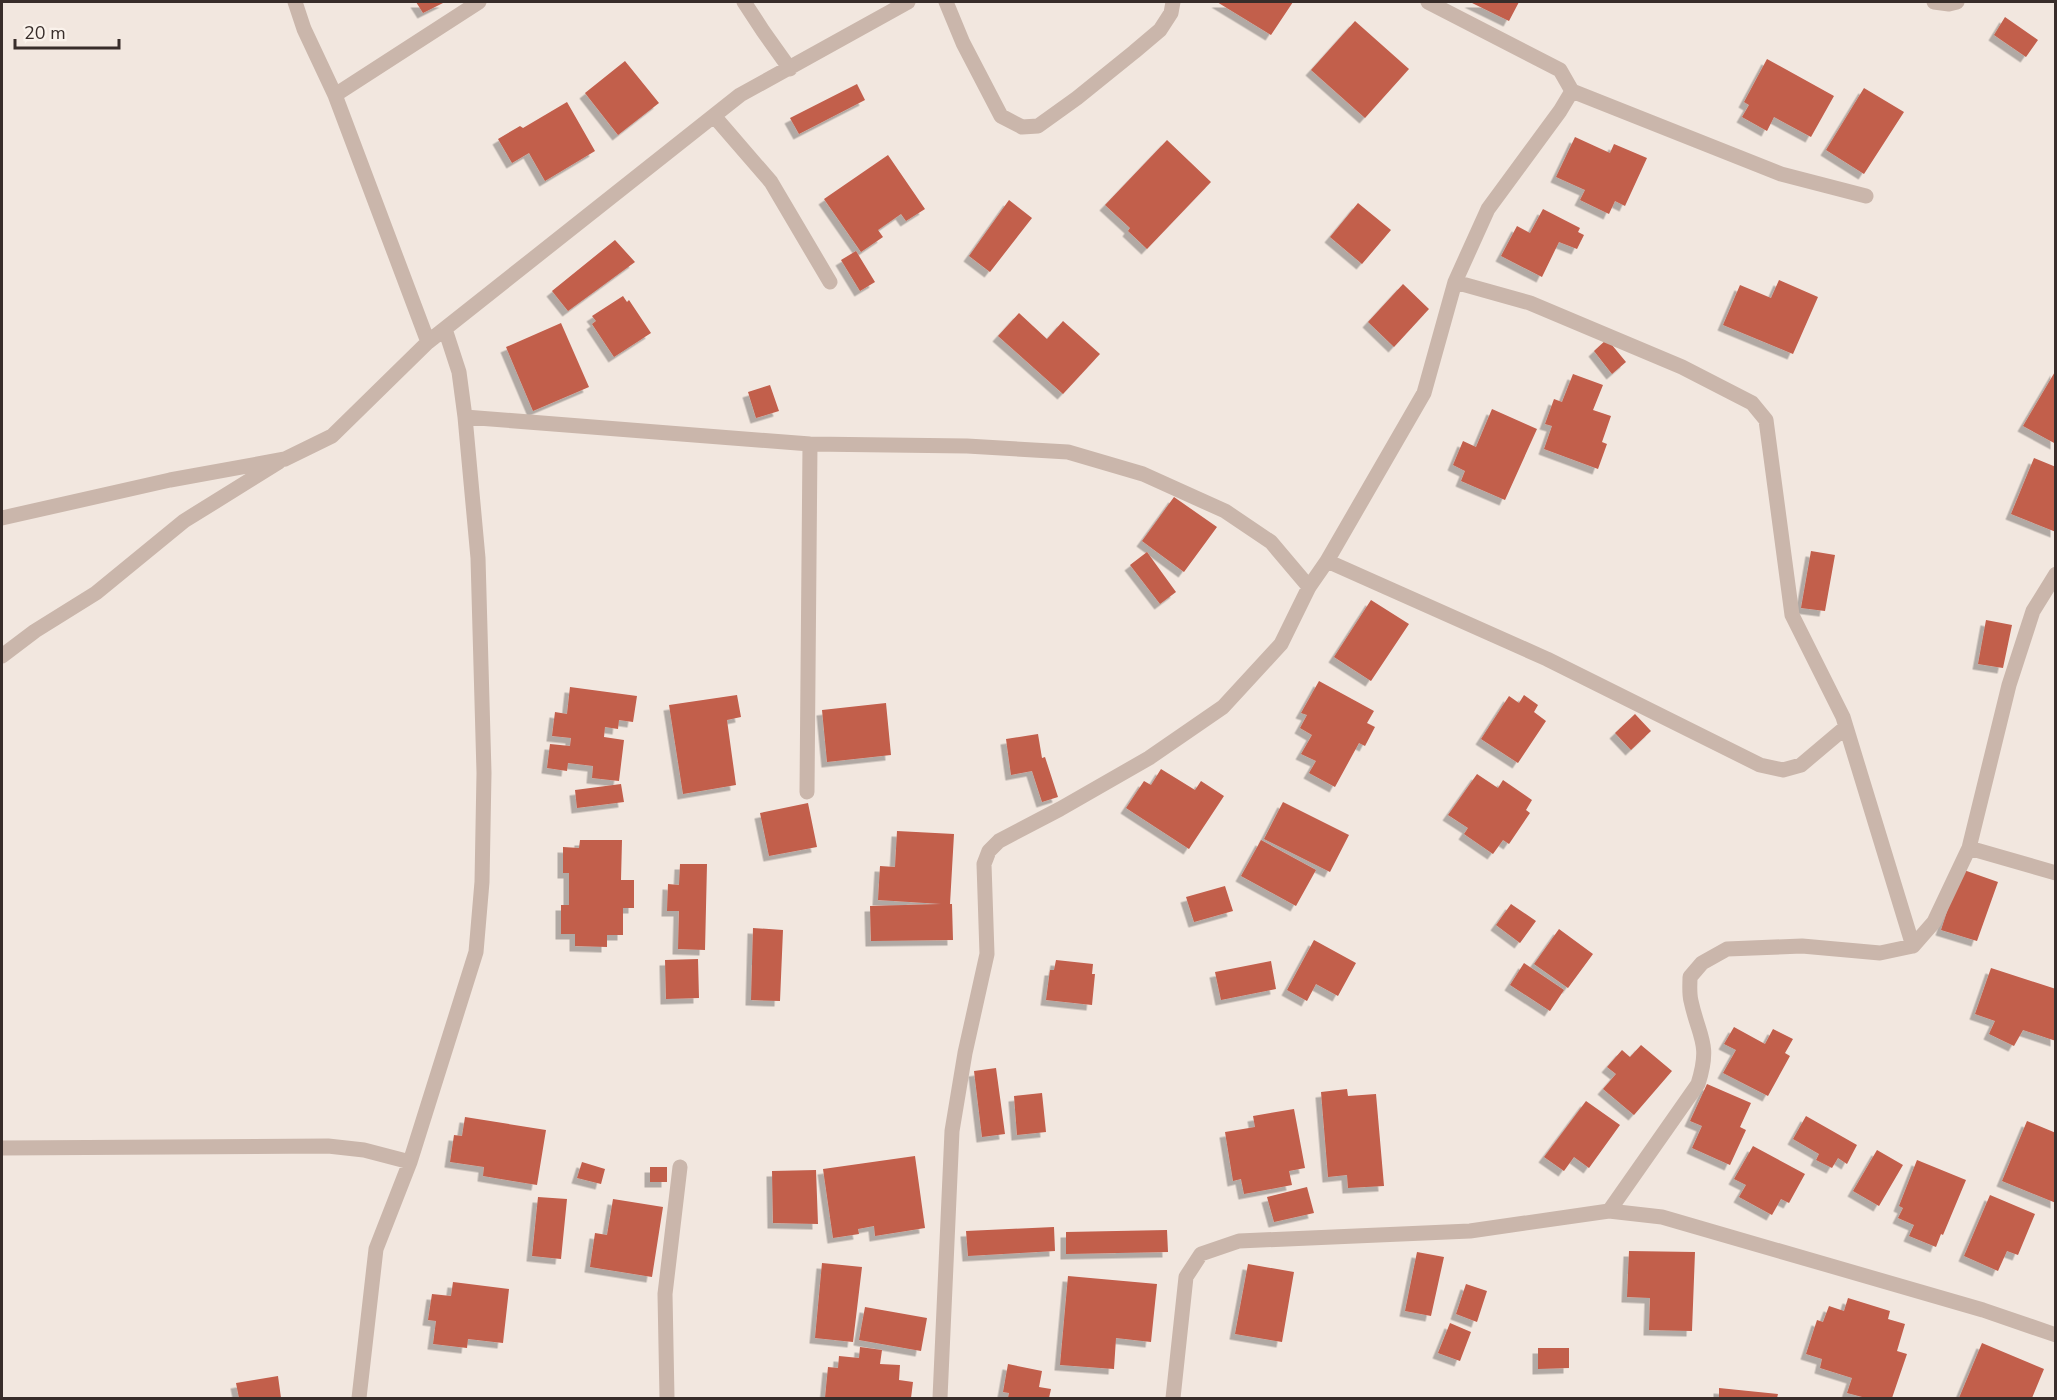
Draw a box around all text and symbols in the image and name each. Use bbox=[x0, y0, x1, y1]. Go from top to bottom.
scale bar bbox=[15, 12, 118, 50]
text: 20 m bbox=[24, 21, 66, 45]

